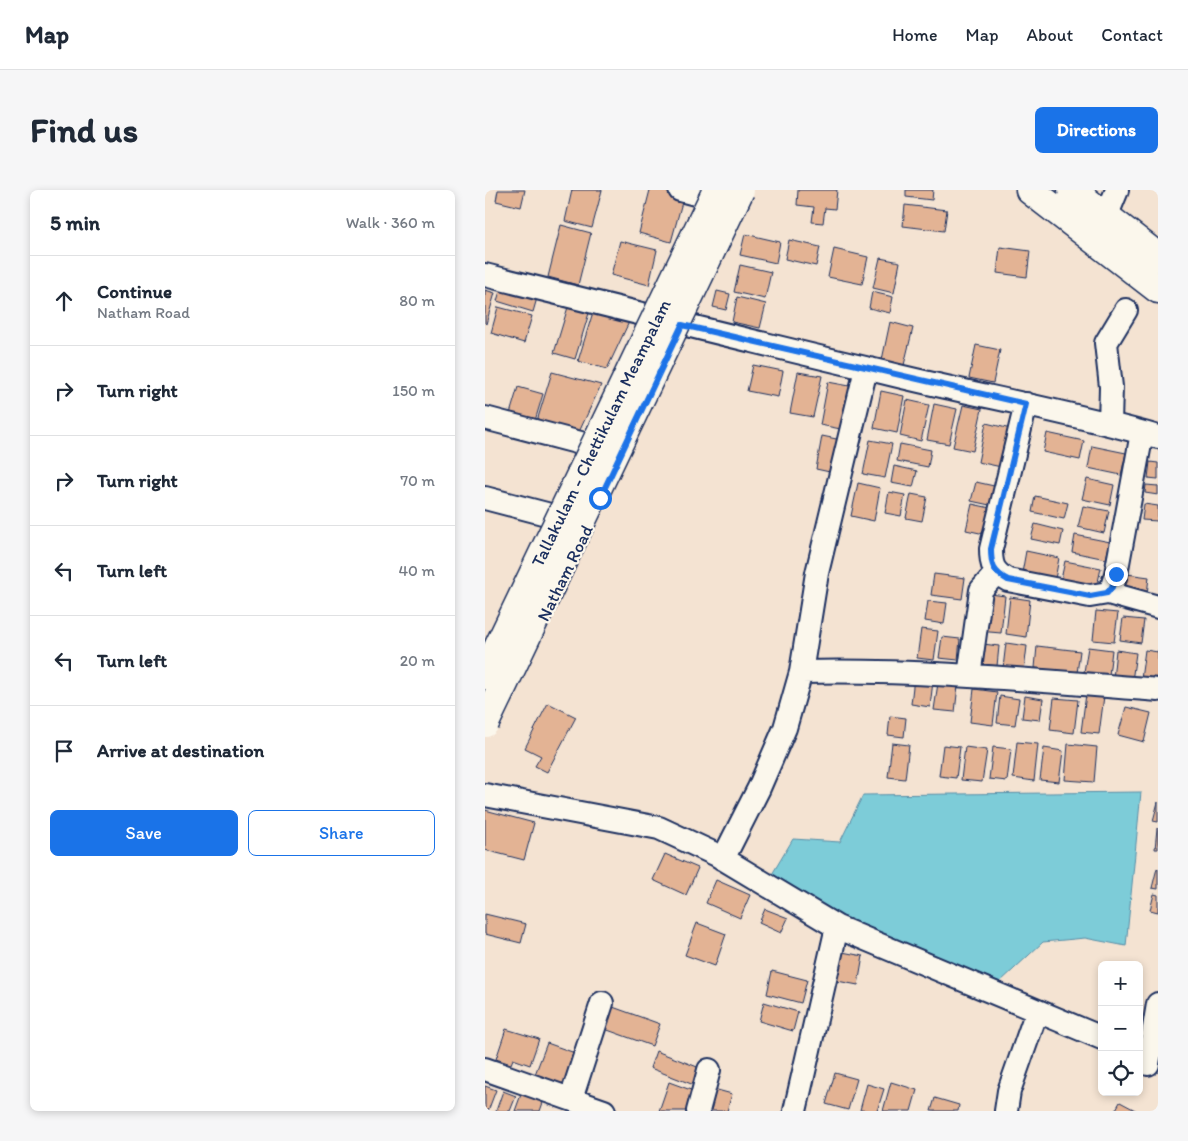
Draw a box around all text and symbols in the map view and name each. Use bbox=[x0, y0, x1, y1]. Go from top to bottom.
text: Map bbox=[25, 20, 69, 49]
text: Home bbox=[892, 24, 938, 46]
text: Map bbox=[966, 24, 999, 46]
text: About bbox=[1027, 24, 1073, 46]
text: Contact bbox=[1101, 24, 1163, 46]
button: Directions bbox=[1035, 107, 1158, 153]
text: Find us bbox=[30, 109, 138, 151]
text: 5 min bbox=[50, 210, 100, 235]
text: Walk · 360 m bbox=[346, 213, 435, 232]
text: Continue bbox=[97, 280, 172, 303]
icon: ahead bbox=[50, 287, 78, 315]
text: 80 m bbox=[399, 291, 435, 310]
street label: Tallakulam - Chettikulam Meampalam bbox=[526, 296, 676, 570]
text: Natham Road bbox=[97, 303, 190, 322]
icon: right bbox=[50, 377, 78, 405]
text: Turn right bbox=[97, 379, 178, 402]
text: 150 m bbox=[392, 381, 435, 400]
icon: right bbox=[50, 467, 78, 495]
text: Turn right bbox=[97, 469, 178, 492]
text: 70 m bbox=[400, 471, 435, 490]
route start bbox=[589, 487, 612, 510]
street label: Natham Road bbox=[532, 521, 598, 625]
icon: left bbox=[50, 557, 78, 585]
text: Turn left bbox=[97, 559, 167, 582]
text: 40 m bbox=[398, 561, 435, 580]
route end bbox=[1105, 563, 1128, 586]
icon: left bbox=[50, 647, 78, 675]
text: Turn left bbox=[97, 649, 167, 672]
text: 20 m bbox=[400, 651, 435, 670]
icon: arrive bbox=[50, 737, 78, 765]
text: Arrive at destination bbox=[97, 739, 264, 762]
button: Save bbox=[50, 810, 238, 856]
button: Share bbox=[248, 810, 435, 856]
map controls bbox=[1098, 961, 1143, 1096]
button: + bbox=[1098, 961, 1143, 1006]
button: − bbox=[1098, 1006, 1143, 1051]
button: locate bbox=[1098, 1051, 1143, 1096]

